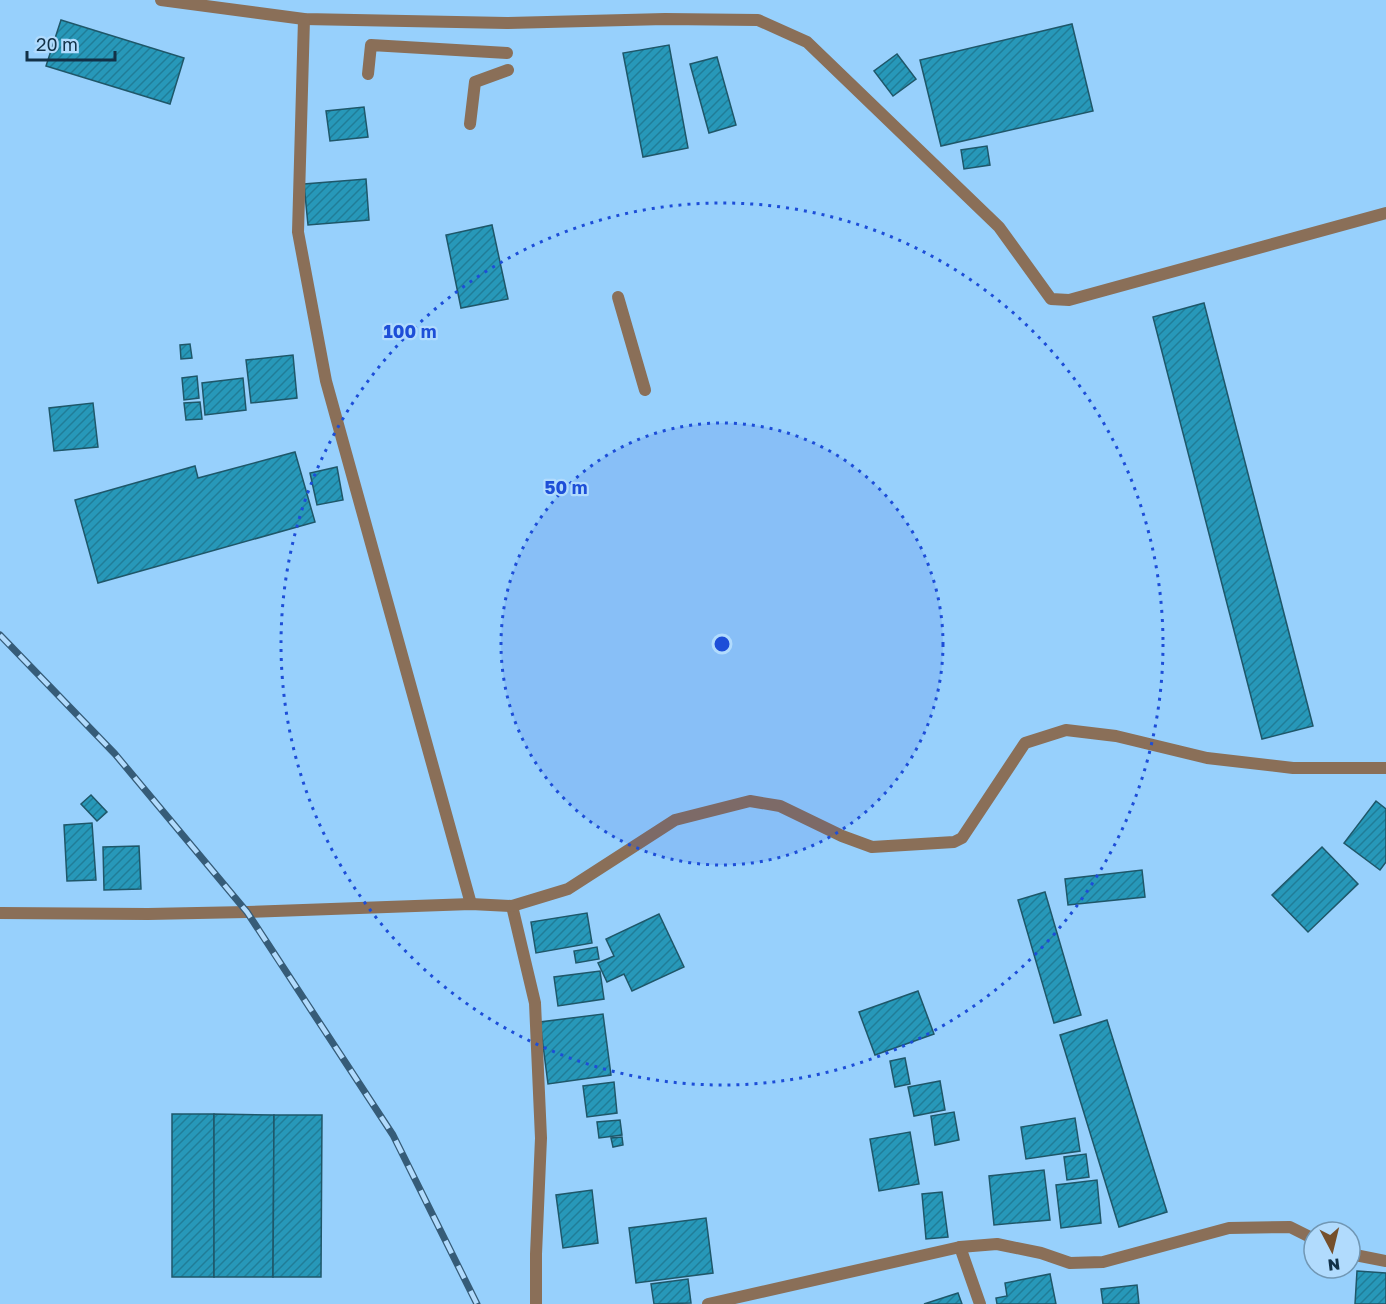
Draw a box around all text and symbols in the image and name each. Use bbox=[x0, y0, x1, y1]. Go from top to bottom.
scale bar bbox=[27, 24, 116, 62]
text: 20 m bbox=[36, 33, 78, 55]
text: 100 m bbox=[384, 320, 436, 342]
text: 50 m bbox=[545, 476, 587, 498]
centre of rings bbox=[712, 634, 732, 654]
north arrow bbox=[1302, 1220, 1362, 1280]
text: N bbox=[1327, 1254, 1341, 1276]

